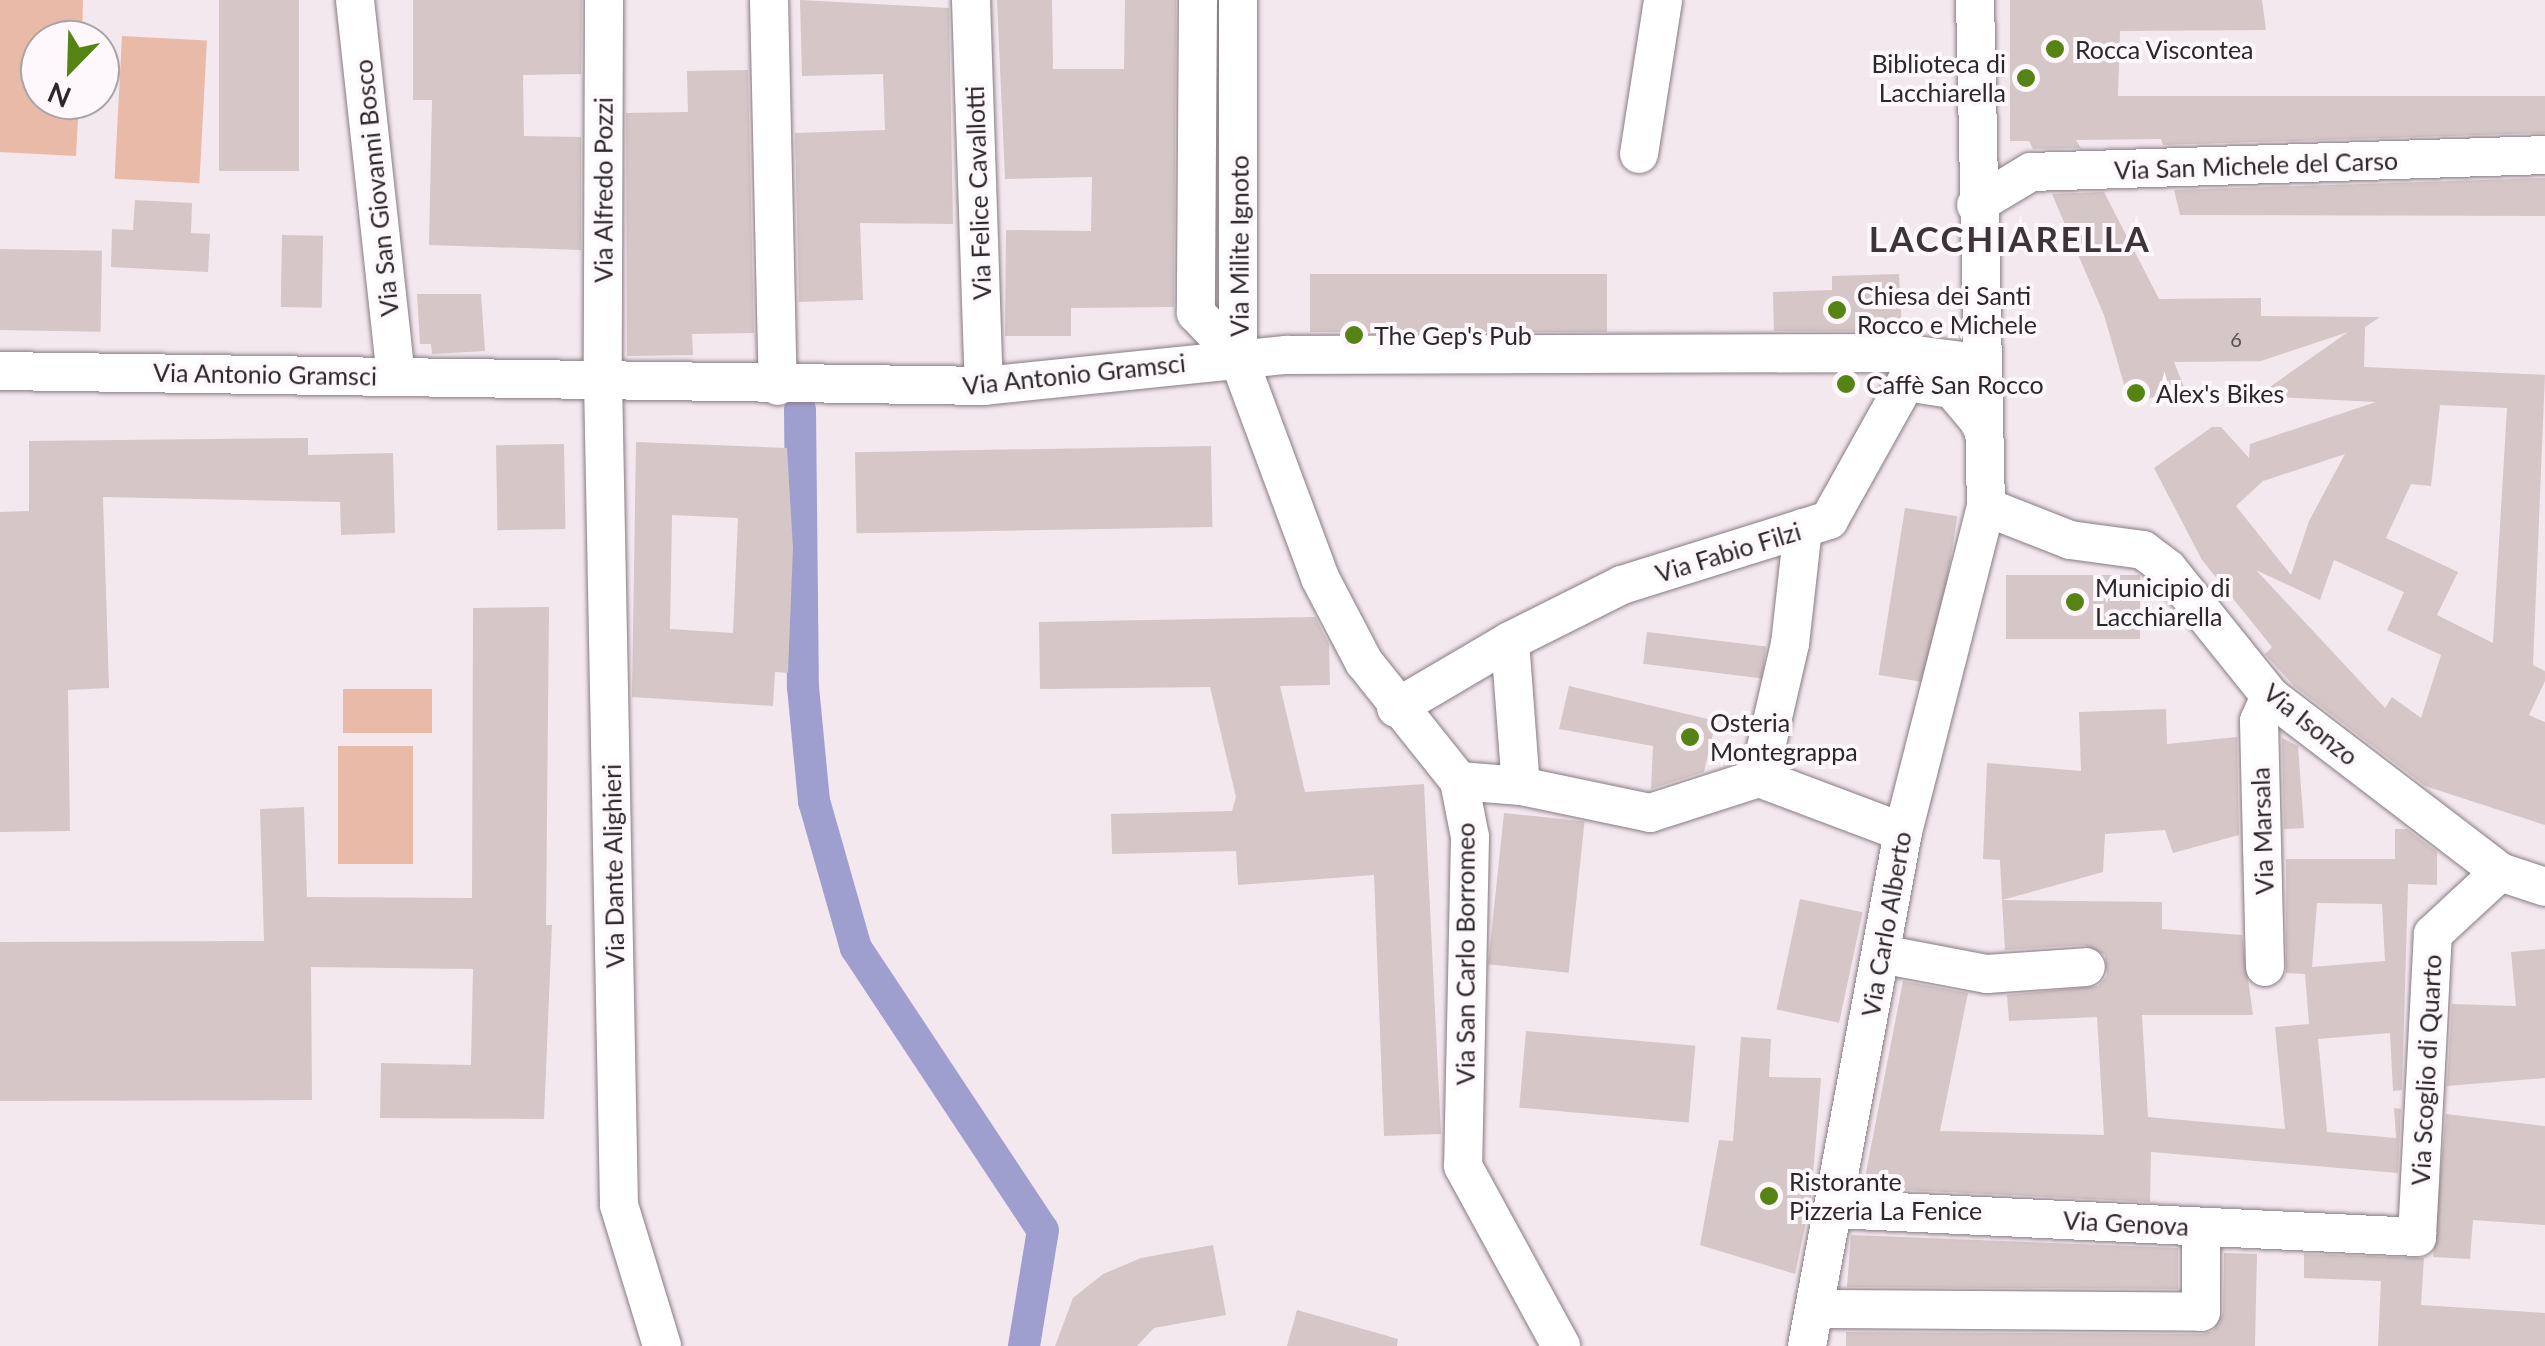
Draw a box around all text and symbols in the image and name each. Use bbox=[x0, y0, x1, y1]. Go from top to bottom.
north arrow bbox=[20, 20, 120, 120]
place label: Rocca Viscontea bbox=[2075, 34, 2254, 64]
marker: Rocca Viscontea bbox=[2044, 38, 2066, 60]
place label: Biblioteca di Lacchiarella bbox=[1871, 49, 2006, 108]
street label: Via San Giovanni Bosco bbox=[348, 58, 404, 318]
marker: Biblioteca di Lacchiarella bbox=[2015, 67, 2037, 89]
text: N bbox=[42, 76, 76, 116]
street label: Via Felice Cavallotti bbox=[959, 85, 997, 301]
street label: Via Alfredo Pozzi bbox=[588, 97, 618, 283]
street label: Via San Michele del Carso bbox=[2113, 145, 2399, 185]
street label: Via Milite Ignoto bbox=[1224, 155, 1254, 337]
district label: LACCHIARELLA bbox=[1869, 217, 2151, 259]
place label: Chiesa dei Santi Rocco e Michele bbox=[1857, 281, 2037, 340]
marker: Chiesa dei Santi Rocco e Michele bbox=[1826, 299, 1848, 321]
place label: The Gep's Pub bbox=[1374, 320, 1532, 350]
marker: The Gep's Pub bbox=[1343, 324, 1365, 346]
house number: 6 bbox=[2230, 327, 2242, 351]
street label: Via Antonio Gramsci bbox=[961, 347, 1187, 401]
street label: Via Antonio Gramsci bbox=[152, 357, 378, 391]
place label: Caffè San Rocco bbox=[1866, 369, 2044, 399]
marker: Caffè San Rocco bbox=[1835, 373, 1857, 395]
place label: Alex's Bikes bbox=[2156, 378, 2284, 408]
marker: Alex's Bikes bbox=[2125, 382, 2147, 404]
street label: Via Fabio Filzi bbox=[1652, 516, 1804, 588]
place label: Municipio di Lacchiarella bbox=[2095, 573, 2230, 632]
marker: Municipio di Lacchiarella bbox=[2064, 591, 2086, 613]
street label: Via Isonzo bbox=[2258, 677, 2364, 771]
place label: Osteria Montegrappa bbox=[1710, 708, 1858, 767]
marker: Osteria Montegrappa bbox=[1679, 726, 1701, 748]
street label: Via Dante Alighieri bbox=[596, 763, 630, 969]
street label: Via Marsala bbox=[2245, 767, 2279, 895]
street label: Via San Carlo Borromeo bbox=[1450, 823, 1480, 1085]
street label: Via Carlo Alberto bbox=[1855, 829, 1917, 1019]
street label: Via Scoglio di Quarto bbox=[2405, 954, 2447, 1186]
place label: Ristorante Pizzeria La Fenice bbox=[1789, 1167, 1982, 1226]
marker: Ristorante Pizzeria La Fenice bbox=[1758, 1185, 1780, 1207]
street label: Via Genova bbox=[2062, 1205, 2190, 1241]

